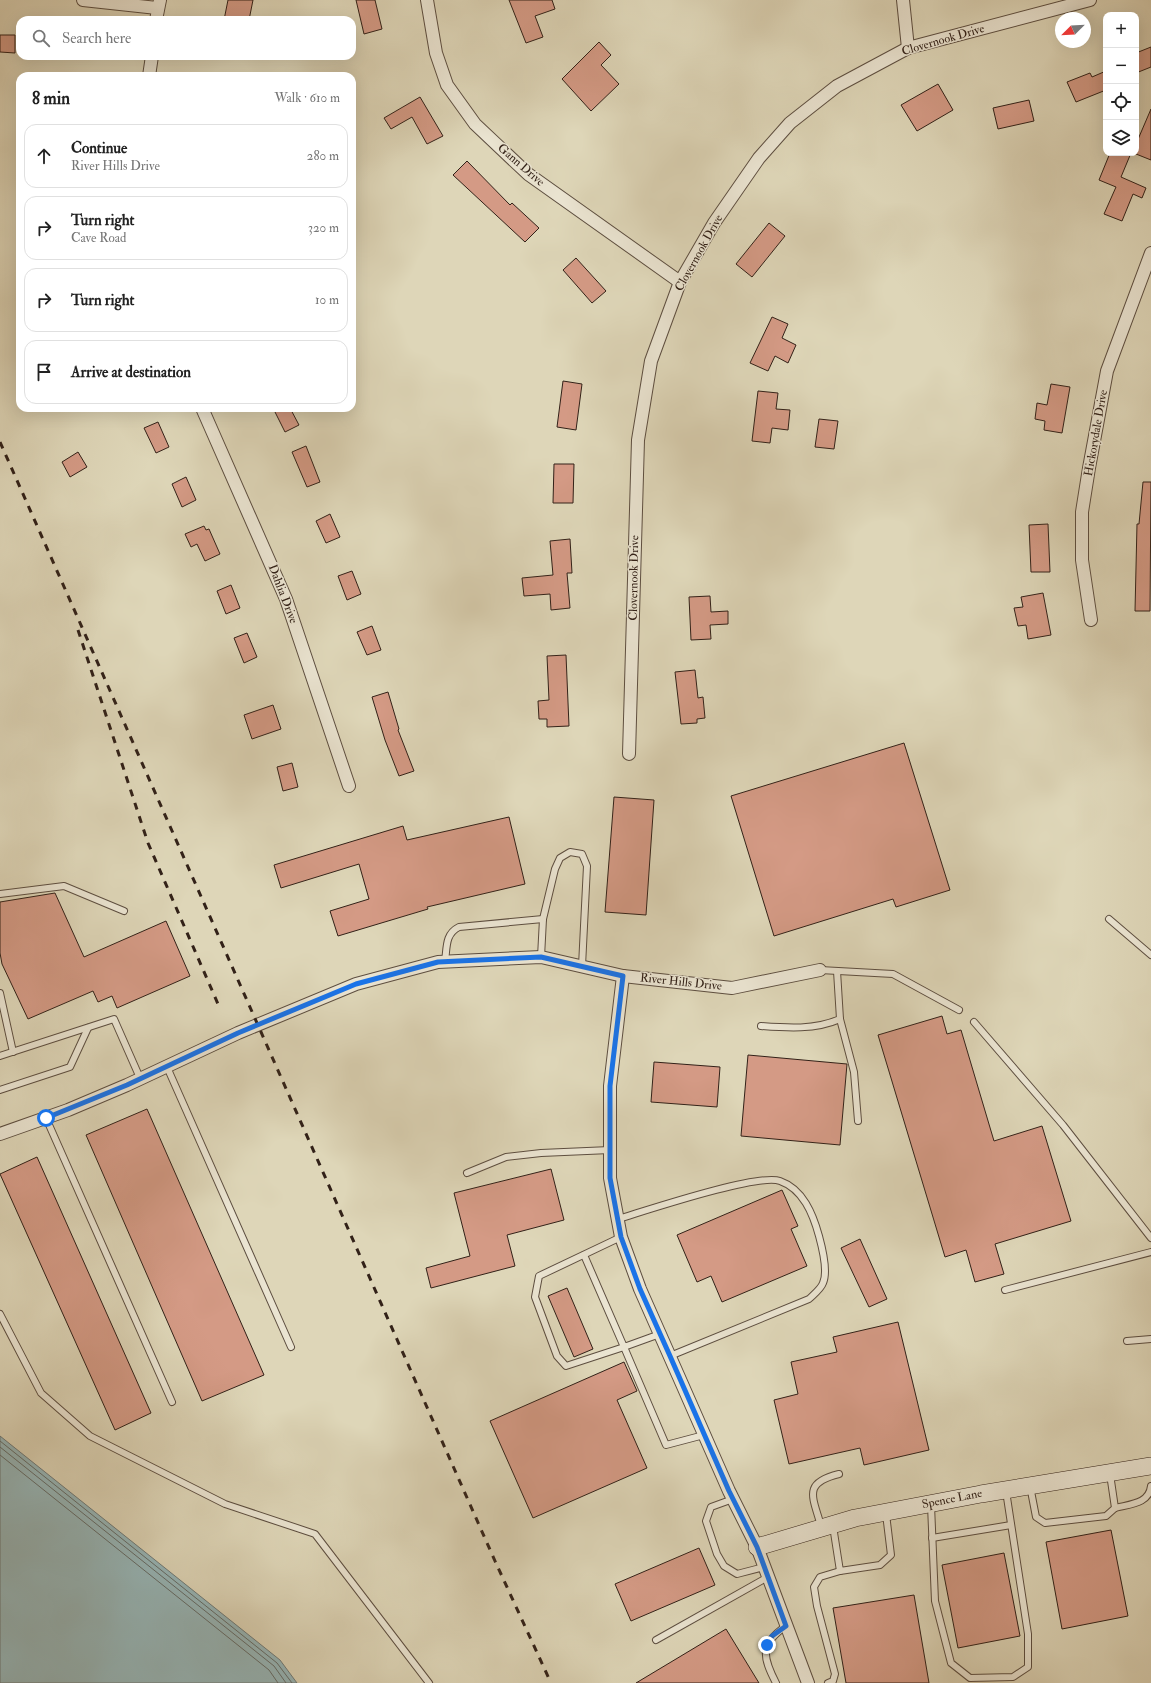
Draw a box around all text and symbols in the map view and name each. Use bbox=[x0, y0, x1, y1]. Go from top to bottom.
north arrow bbox=[1055, 12, 1091, 48]
map controls bbox=[1103, 12, 1139, 156]
button: + bbox=[1103, 12, 1139, 48]
search box bbox=[16, 16, 356, 60]
street label: Clovernook Drive bbox=[900, 21, 986, 59]
icon: search bbox=[30, 27, 52, 49]
text: Search here bbox=[62, 29, 131, 48]
button: − bbox=[1103, 48, 1139, 84]
button: locate bbox=[1103, 84, 1139, 120]
text: 8 min bbox=[32, 88, 70, 109]
text: Walk · 610 m bbox=[274, 90, 340, 106]
button: layers bbox=[1103, 120, 1139, 156]
text: Continue bbox=[71, 139, 127, 158]
street label: Gann Drive bbox=[494, 141, 548, 189]
icon: ahead bbox=[33, 145, 55, 167]
text: 280 m bbox=[307, 148, 339, 164]
text: River Hills Drive bbox=[71, 158, 160, 174]
text: Turn right bbox=[71, 211, 134, 230]
street label: Clovernook Drive bbox=[672, 212, 726, 294]
icon: right bbox=[33, 217, 55, 239]
text: 320 m bbox=[308, 220, 339, 236]
text: Cave Road bbox=[71, 230, 126, 246]
icon: right bbox=[33, 289, 55, 311]
text: Turn right bbox=[71, 291, 134, 310]
text: 10 m bbox=[315, 292, 339, 308]
icon: arrive bbox=[33, 361, 55, 383]
text: Arrive at destination bbox=[71, 363, 191, 382]
street label: Hickorydale Drive bbox=[1081, 389, 1111, 477]
street label: Clovernook Drive bbox=[626, 535, 642, 621]
street label: Dahlia Drive bbox=[265, 562, 301, 626]
street label: River Hills Drive bbox=[639, 970, 723, 994]
route start bbox=[37, 1109, 55, 1127]
street label: Spence Lane bbox=[921, 1486, 983, 1512]
route end bbox=[758, 1636, 776, 1654]

